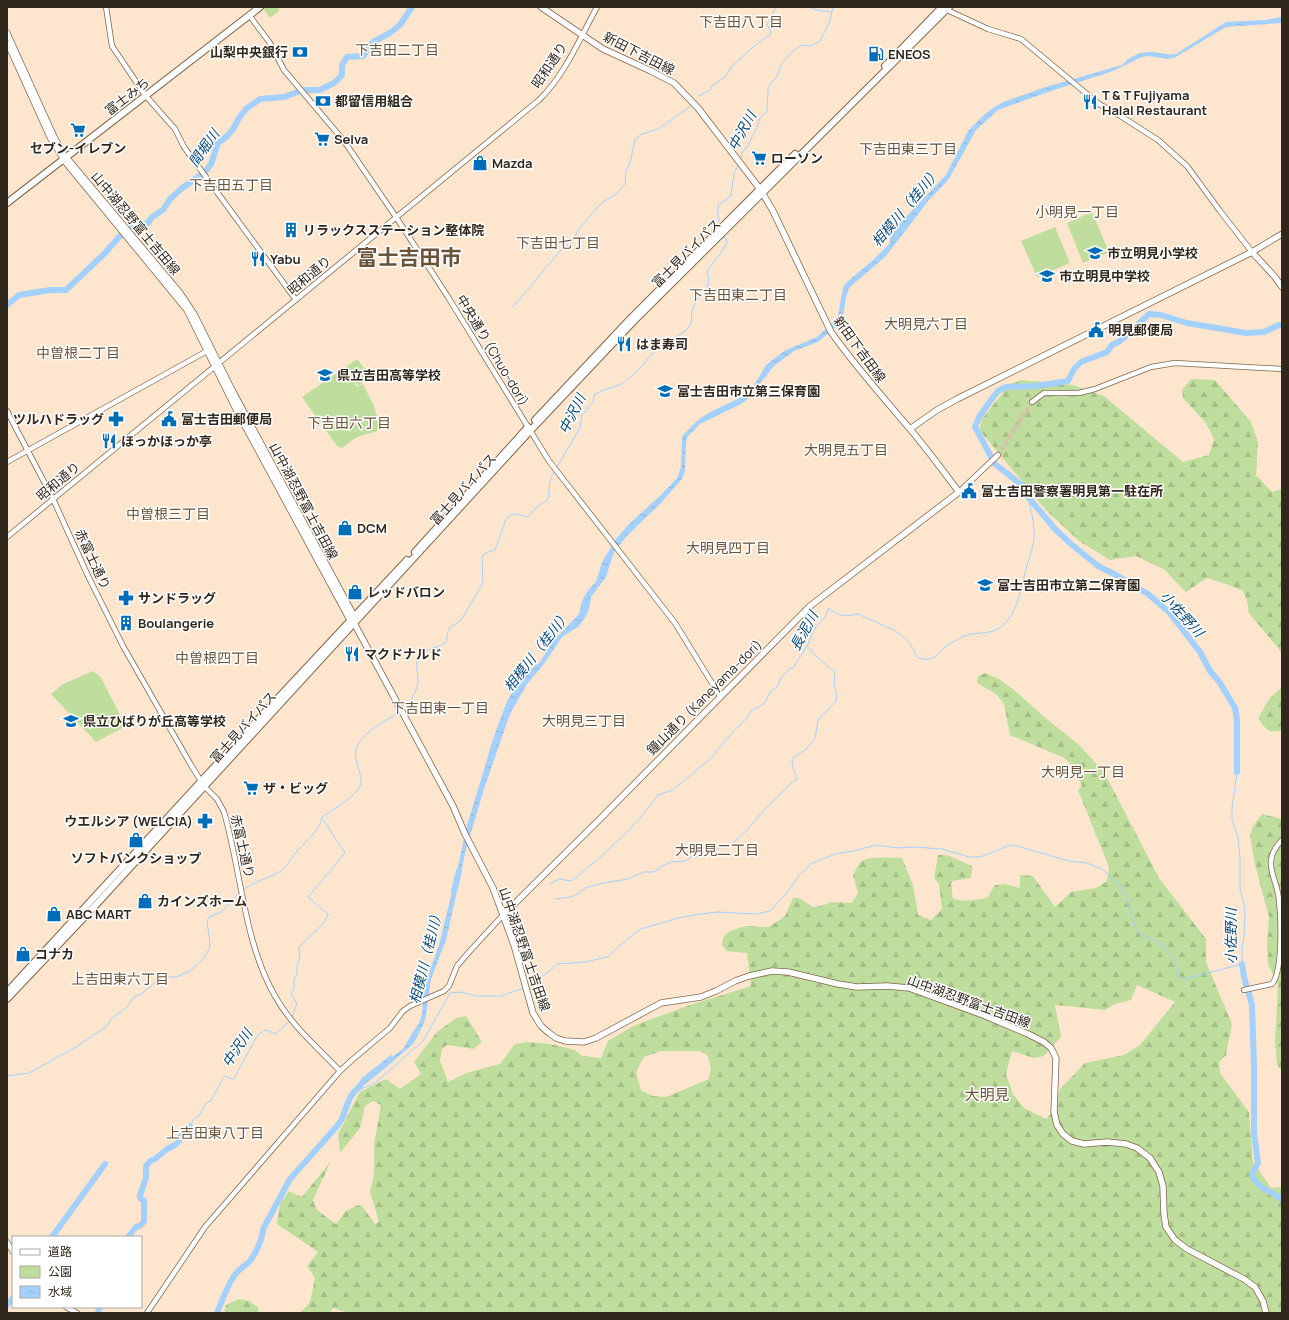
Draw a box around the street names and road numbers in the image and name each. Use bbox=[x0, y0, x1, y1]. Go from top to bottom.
street label: 新田下吉田線 bbox=[600, 27, 678, 79]
street label: 昭和通り bbox=[527, 38, 571, 92]
street label: 富士みち bbox=[101, 73, 153, 119]
street label: 山中湖忍野富士吉田線 bbox=[87, 167, 185, 279]
street label: 富士見バイパス bbox=[648, 215, 724, 291]
street label: 昭和通り bbox=[283, 251, 335, 299]
street label: 中央通り (Chuo-dori) bbox=[453, 291, 533, 409]
street label: 新田下吉田線 bbox=[830, 312, 890, 386]
street label: 山中湖忍野富士吉田線 bbox=[266, 439, 342, 563]
street label: 富士見バイパス bbox=[426, 449, 500, 529]
street label: 昭和通り bbox=[32, 457, 84, 505]
street label: 赤富士通り bbox=[71, 526, 115, 592]
street label: 鐘山通り (Kaneyama-dori) bbox=[642, 635, 766, 759]
street label: 富士見バイパス bbox=[206, 687, 280, 767]
street label: 赤富士通り bbox=[227, 812, 259, 880]
street label: 山中湖忍野富士吉田線 bbox=[495, 885, 555, 1013]
street label: 山中湖忍野富士吉田線 bbox=[905, 970, 1033, 1032]

